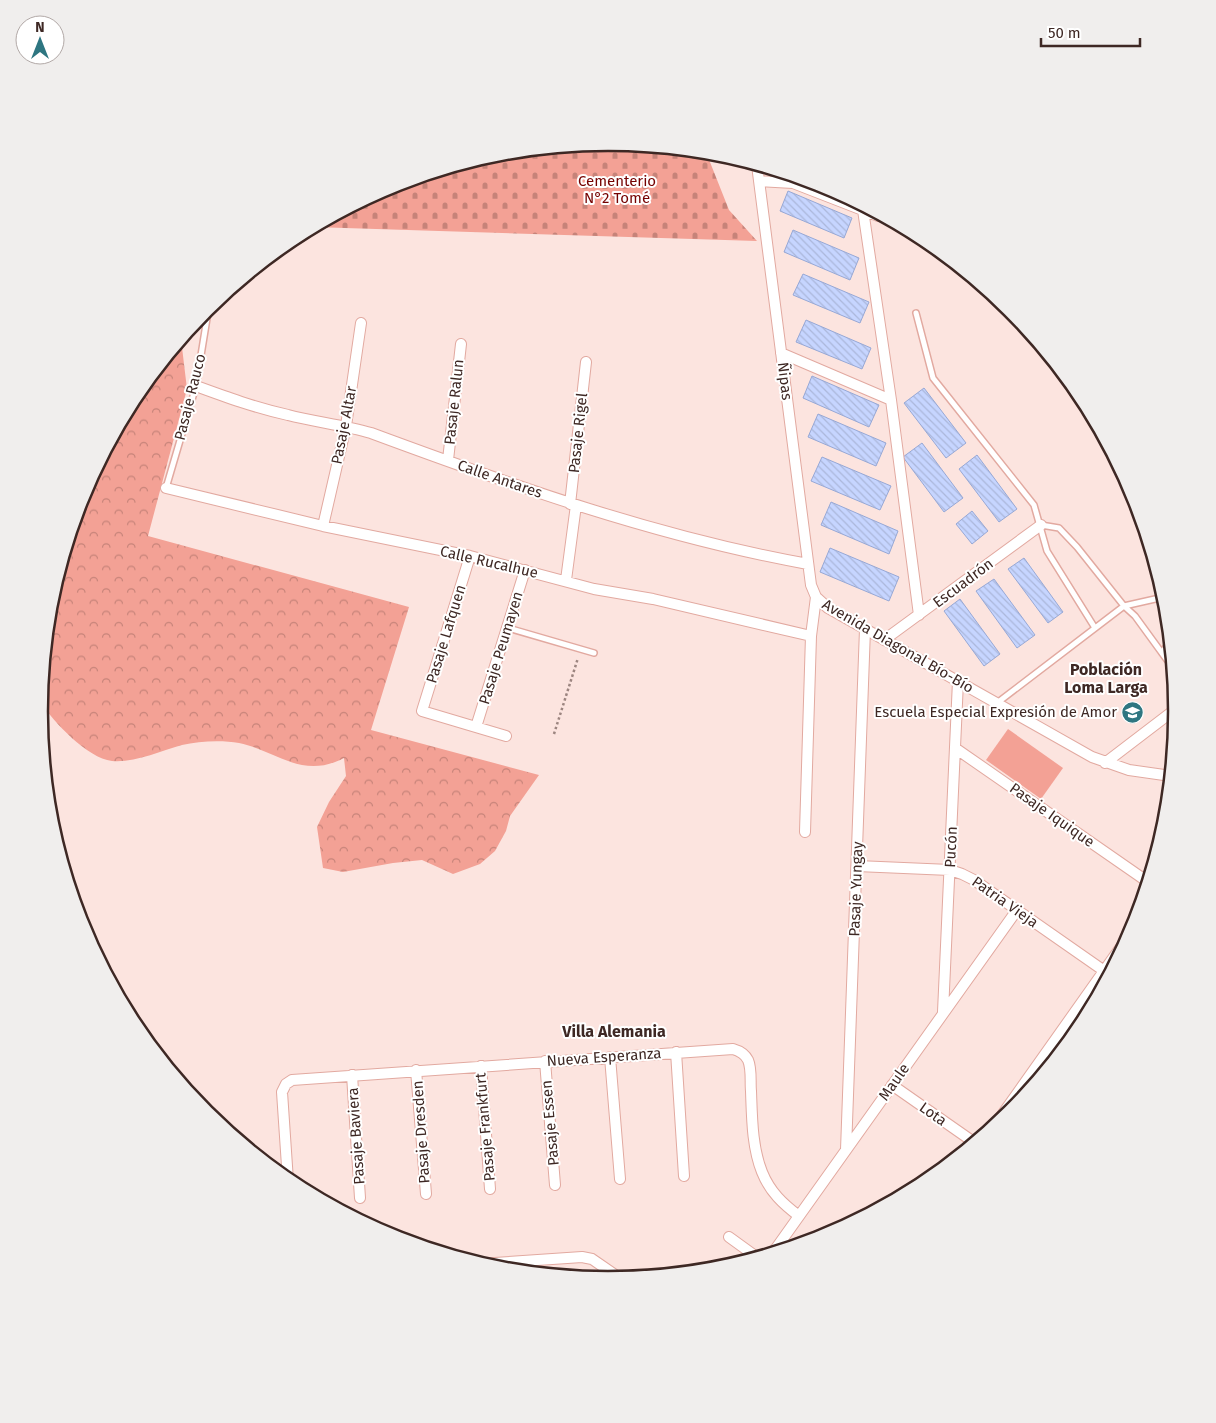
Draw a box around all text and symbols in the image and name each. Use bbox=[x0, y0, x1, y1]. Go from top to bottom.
north arrow bbox=[15, 15, 65, 65]
scale bar bbox=[1041, 15, 1140, 47]
text: N bbox=[35, 19, 45, 36]
text: 50 m bbox=[1048, 24, 1081, 42]
park label: Cementerio N°2 Tomé bbox=[578, 172, 656, 207]
street label: Pasaje Rauco bbox=[171, 352, 209, 442]
street label: Pasaje Ralun bbox=[441, 358, 467, 446]
street label: Ñipas bbox=[774, 361, 796, 401]
street label: Pasaje Altar bbox=[328, 384, 360, 466]
street label: Pasaje Rigel bbox=[565, 391, 591, 474]
street label: Calle Antares bbox=[455, 456, 545, 502]
street label: Calle Rucalhue bbox=[438, 542, 540, 582]
street label: Escuadrón bbox=[929, 555, 997, 611]
street label: Pasaje Lafquen bbox=[422, 583, 470, 685]
street label: Pasaje Peumayen bbox=[475, 589, 527, 707]
street label: Avenida Diagonal Bío-Bío bbox=[819, 595, 977, 697]
district label: Población Loma Larga bbox=[1064, 660, 1148, 697]
school or university icon: Escuela Especial Expresión de Amor bbox=[1121, 700, 1145, 724]
place label: Escuela Especial Expresión de Amor bbox=[874, 703, 1117, 721]
street label: Pasaje Iquique bbox=[1006, 779, 1098, 851]
street label: Pucón bbox=[941, 826, 961, 868]
street label: Pasaje Yungay bbox=[845, 841, 867, 937]
street label: Patria Vieja bbox=[968, 873, 1042, 931]
district label: Villa Alemania bbox=[561, 1022, 666, 1041]
street label: Nueva Esperanza bbox=[546, 1044, 662, 1070]
street label: Maule bbox=[875, 1060, 913, 1104]
street label: Pasaje Frankfurt bbox=[471, 1071, 499, 1182]
street label: Pasaje Essen bbox=[537, 1079, 563, 1167]
street label: Pasaje Dresden bbox=[408, 1080, 434, 1184]
street label: Pasaje Baviera bbox=[344, 1087, 368, 1185]
street label: Lota bbox=[916, 1098, 950, 1130]

